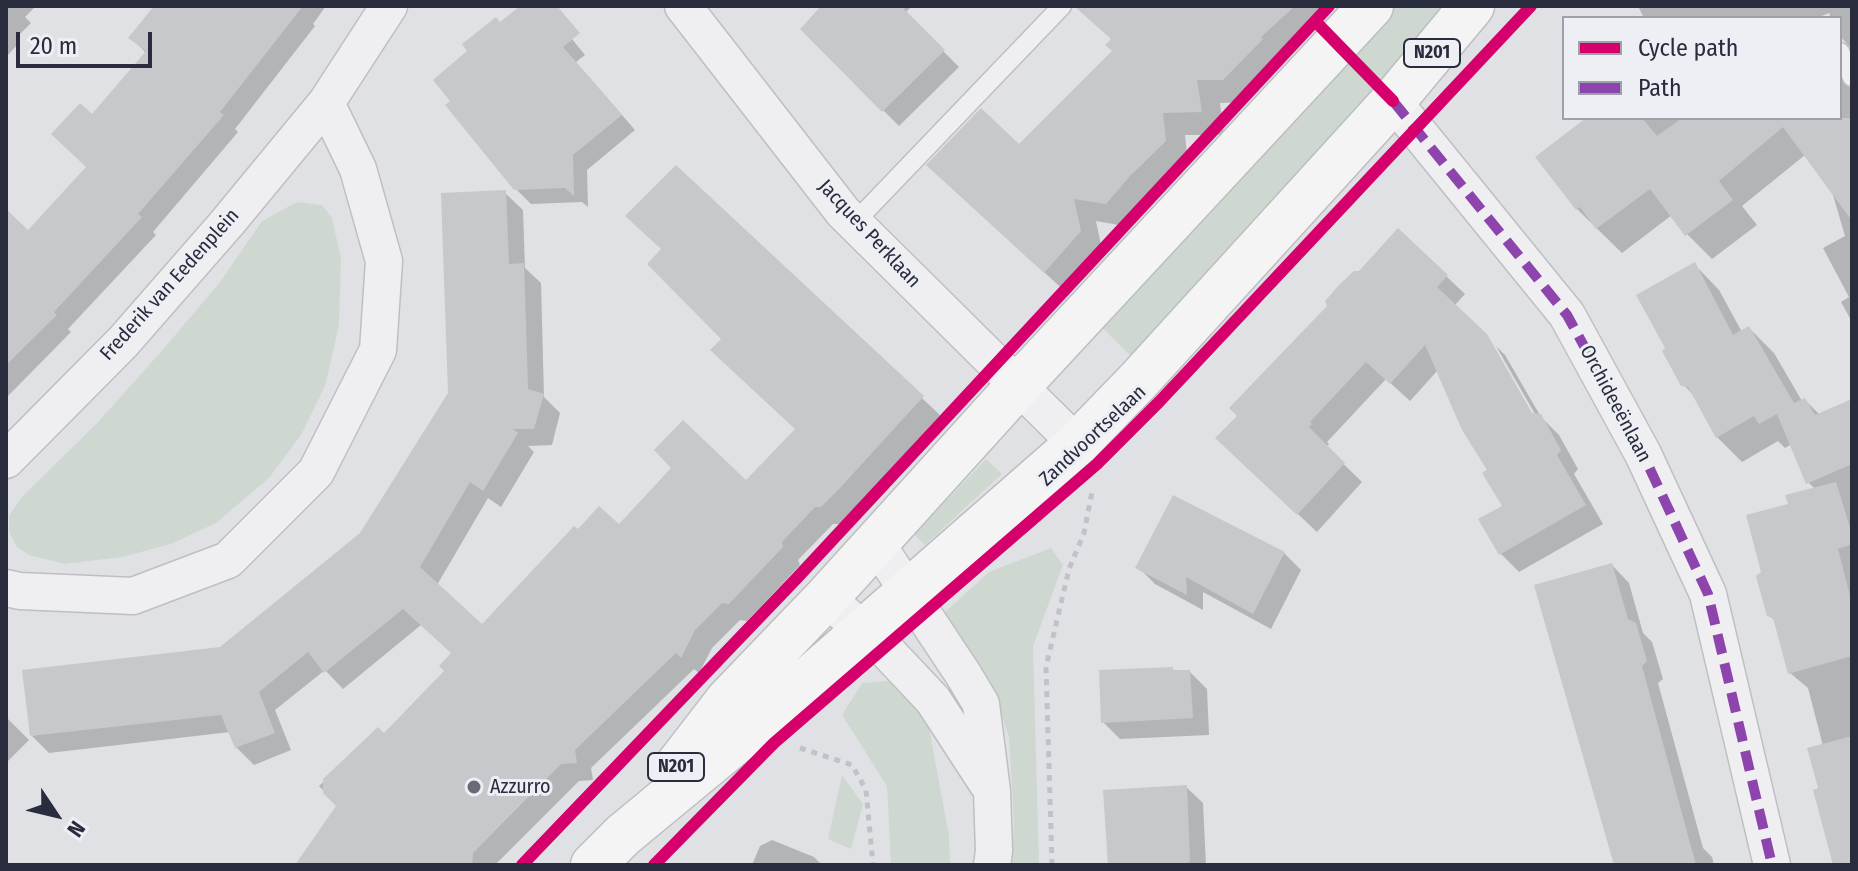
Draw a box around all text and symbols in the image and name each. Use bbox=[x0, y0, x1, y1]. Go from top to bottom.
scale bar bbox=[20, 16, 156, 66]
legend bbox=[1562, 16, 1842, 120]
text: 20 m bbox=[30, 32, 77, 60]
text: Cycle path bbox=[1638, 34, 1738, 62]
road number: N201 bbox=[1404, 39, 1460, 67]
text: Path bbox=[1638, 74, 1682, 102]
street label: Jacques Perklaan bbox=[813, 175, 925, 293]
street label: Frederik van Eedenplein bbox=[96, 204, 244, 366]
street label: Orchideeënlaan bbox=[1574, 341, 1656, 467]
street label: Zandvoortselaan bbox=[1035, 380, 1151, 492]
road number: N201 bbox=[648, 753, 704, 781]
north arrow bbox=[16, 775, 96, 855]
place label: Azzurro bbox=[490, 775, 551, 799]
marker: Azzurro bbox=[465, 778, 483, 796]
text: N bbox=[61, 816, 91, 842]

